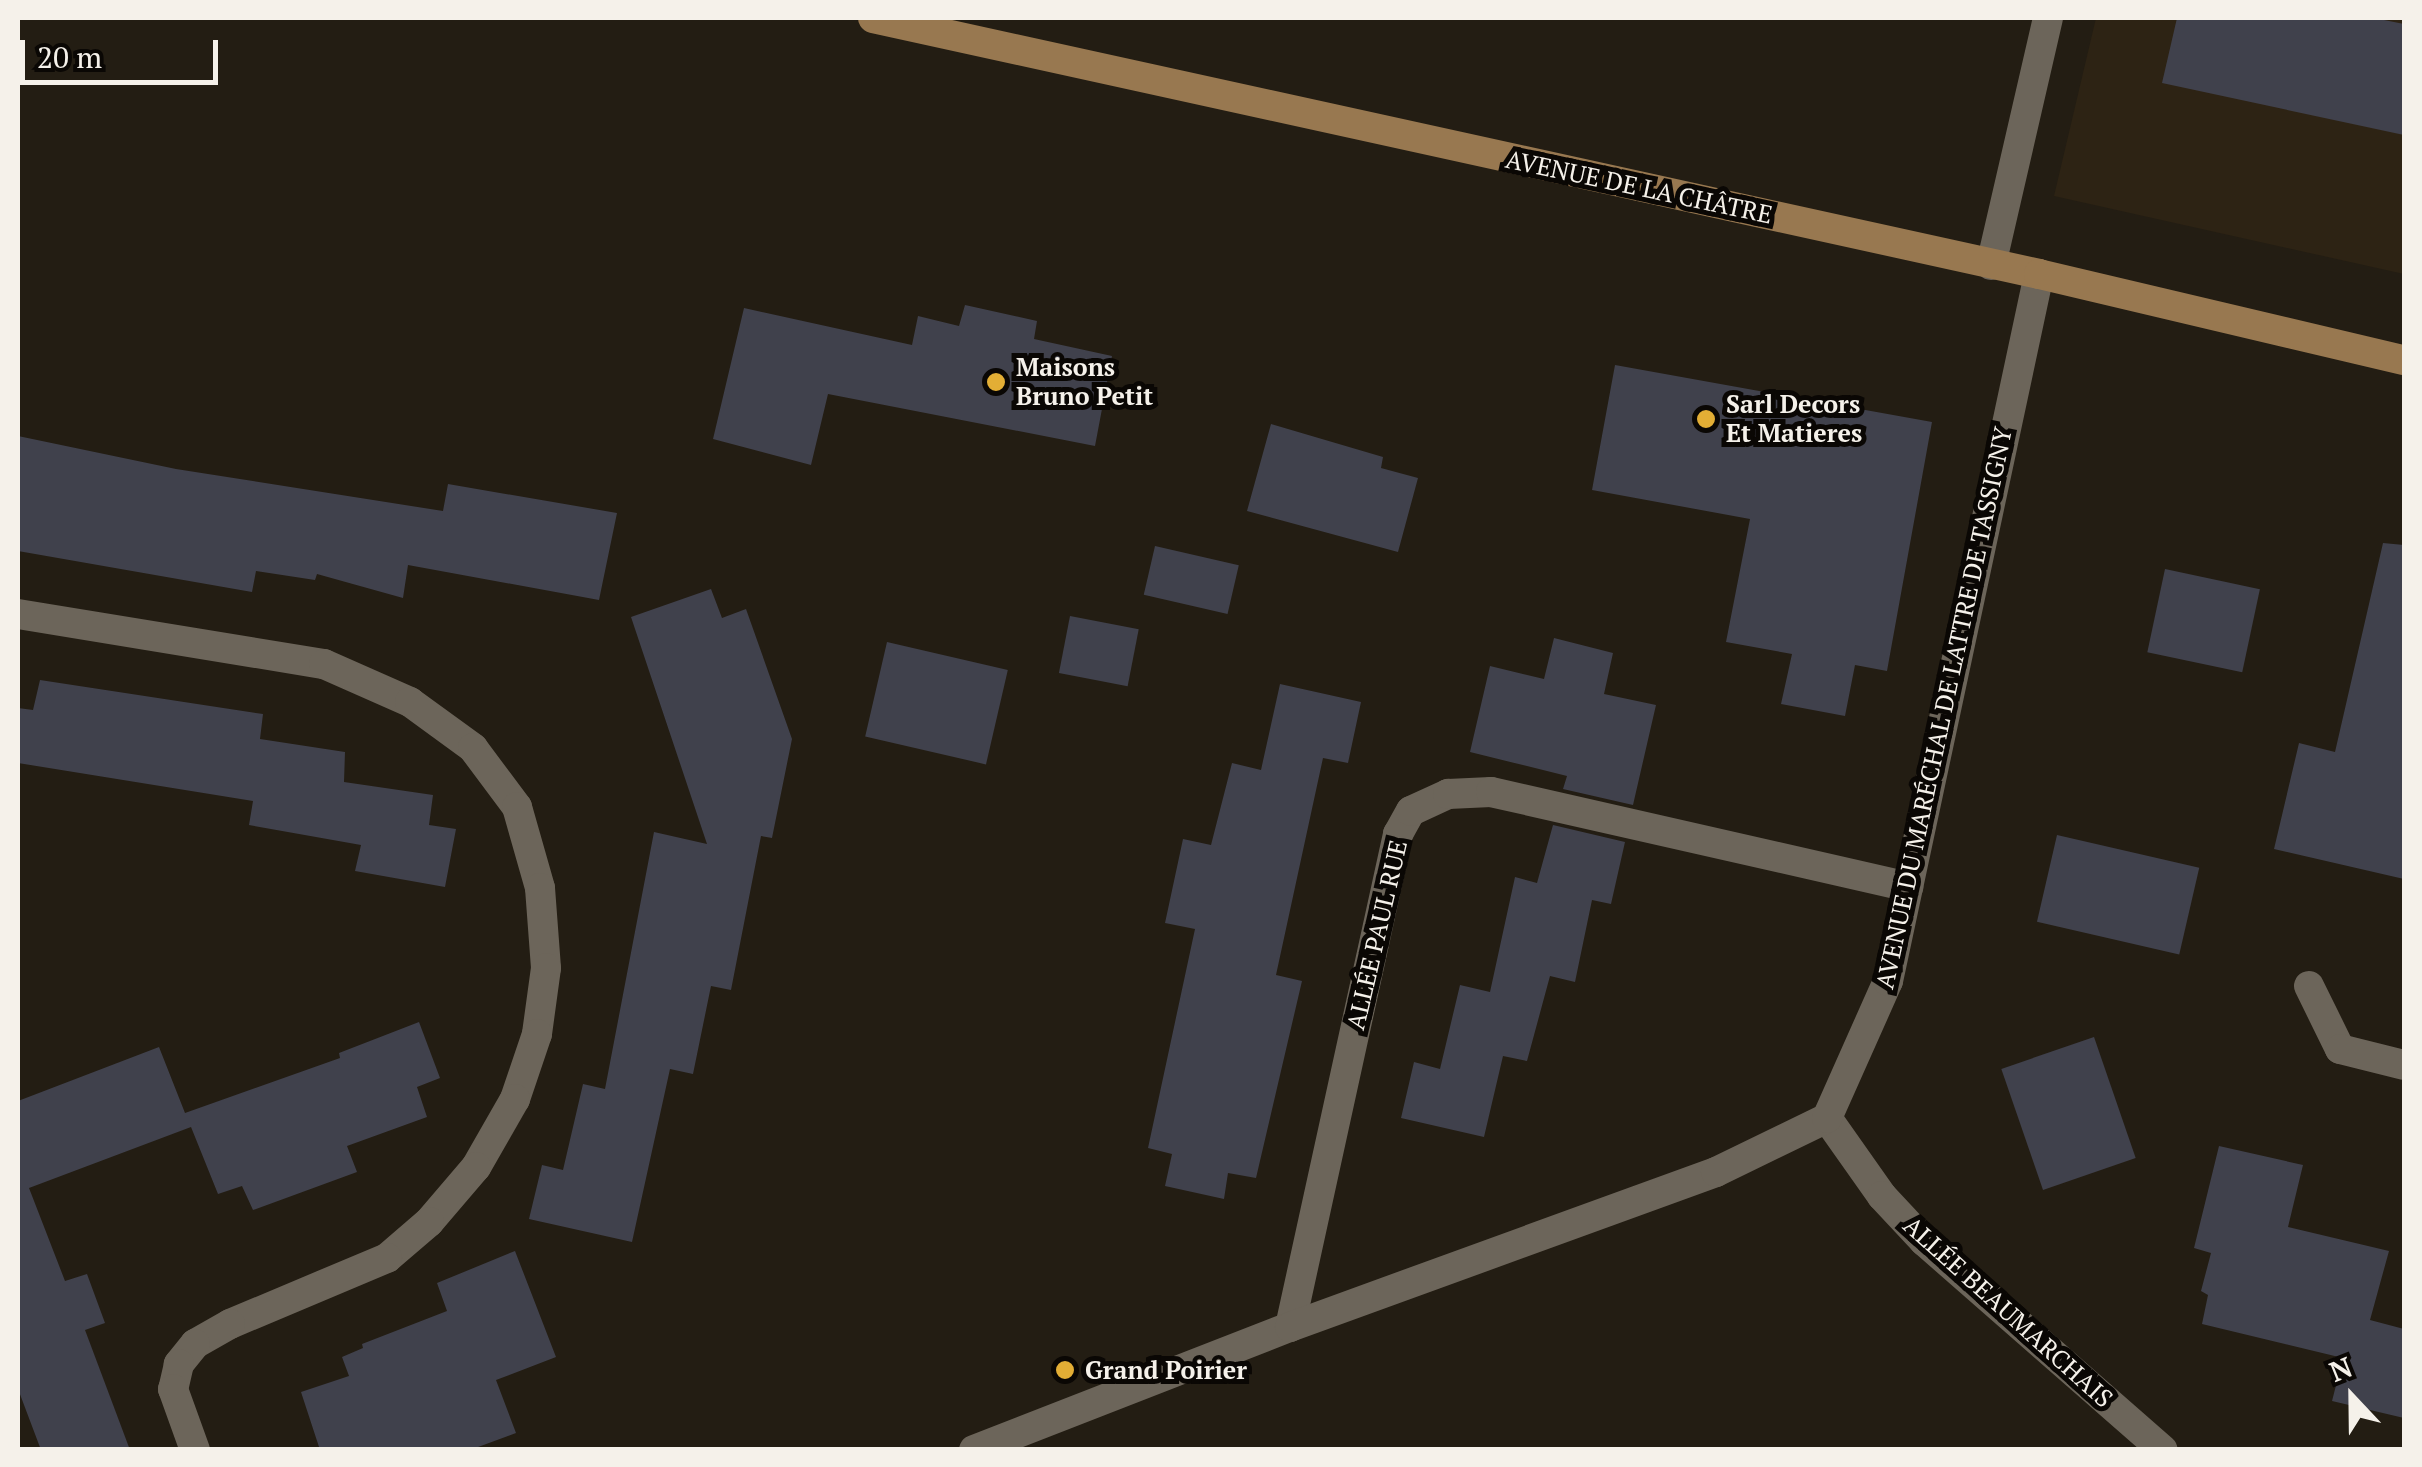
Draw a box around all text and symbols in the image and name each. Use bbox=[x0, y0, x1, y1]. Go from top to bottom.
scale bar bbox=[25, 20, 222, 82]
text: 20 m bbox=[37, 37, 102, 77]
street label: AVENUE DE LA CHÂTRE bbox=[1503, 144, 1775, 230]
place label: Maisons Bruno Petit bbox=[1016, 353, 1153, 412]
marker: Maisons Bruno Petit bbox=[985, 371, 1007, 393]
place label: Sarl Decors Et Matieres bbox=[1726, 390, 1862, 449]
marker: Sarl Decors Et Matieres bbox=[1695, 408, 1717, 430]
street label: AVENUE DU MARÉCHAL DE LATTRE DE TASSIGNY bbox=[1870, 424, 2018, 992]
street label: ALLÉE PAUL RUE bbox=[1341, 837, 1413, 1033]
street label: ALLÉE BEAUMARCHAIS bbox=[1897, 1210, 2119, 1414]
north arrow bbox=[2302, 1347, 2402, 1447]
text: N bbox=[2324, 1348, 2357, 1390]
place label: Grand Poirier bbox=[1085, 1355, 1247, 1385]
marker: Grand Poirier bbox=[1054, 1359, 1076, 1381]

